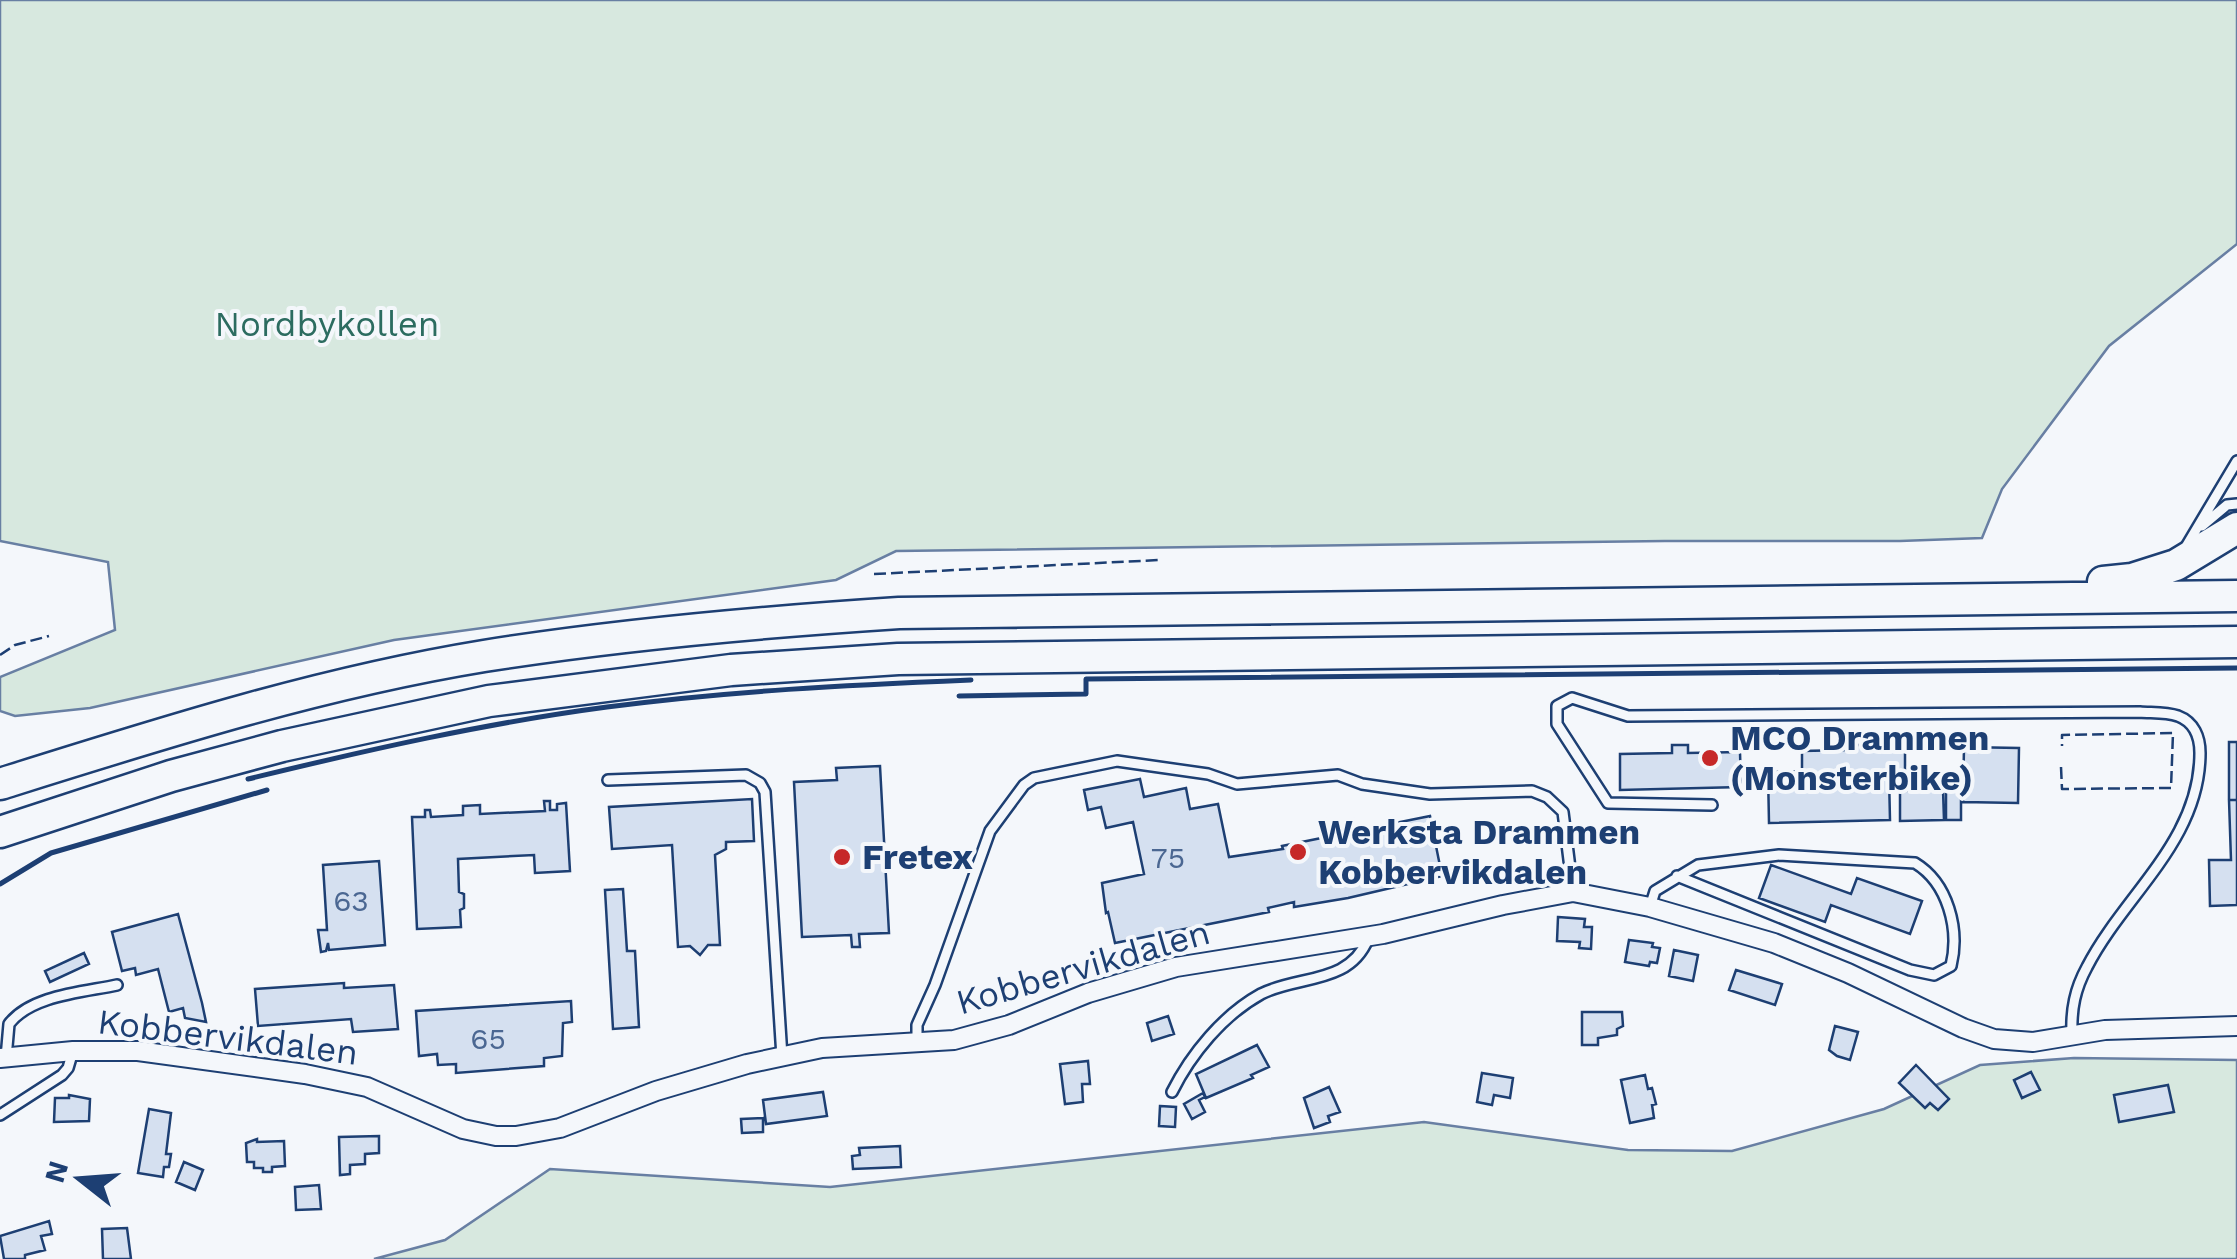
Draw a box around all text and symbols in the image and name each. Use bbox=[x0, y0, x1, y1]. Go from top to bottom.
park label: Nordbykollen bbox=[214, 303, 440, 345]
place label: MCO Drammen (Monsterbike) bbox=[1730, 717, 1990, 799]
marker: MCO Drammen (Monsterbike) bbox=[1699, 747, 1721, 769]
place label: Werksta Drammen Kobbervikdalen bbox=[1318, 811, 1640, 893]
place label: Fretex bbox=[862, 836, 973, 878]
house number: 75 bbox=[1151, 840, 1185, 875]
marker: Werksta Drammen Kobbervikdalen bbox=[1287, 841, 1309, 863]
marker: Fretex bbox=[831, 846, 853, 868]
house number: 63 bbox=[333, 883, 369, 918]
street label: Kobbervikdalen bbox=[951, 911, 1215, 1023]
street label: Kobbervikdalen bbox=[95, 1000, 361, 1074]
house number: 65 bbox=[470, 1021, 506, 1056]
north arrow bbox=[30, 1129, 130, 1229]
text: N bbox=[38, 1157, 75, 1187]

